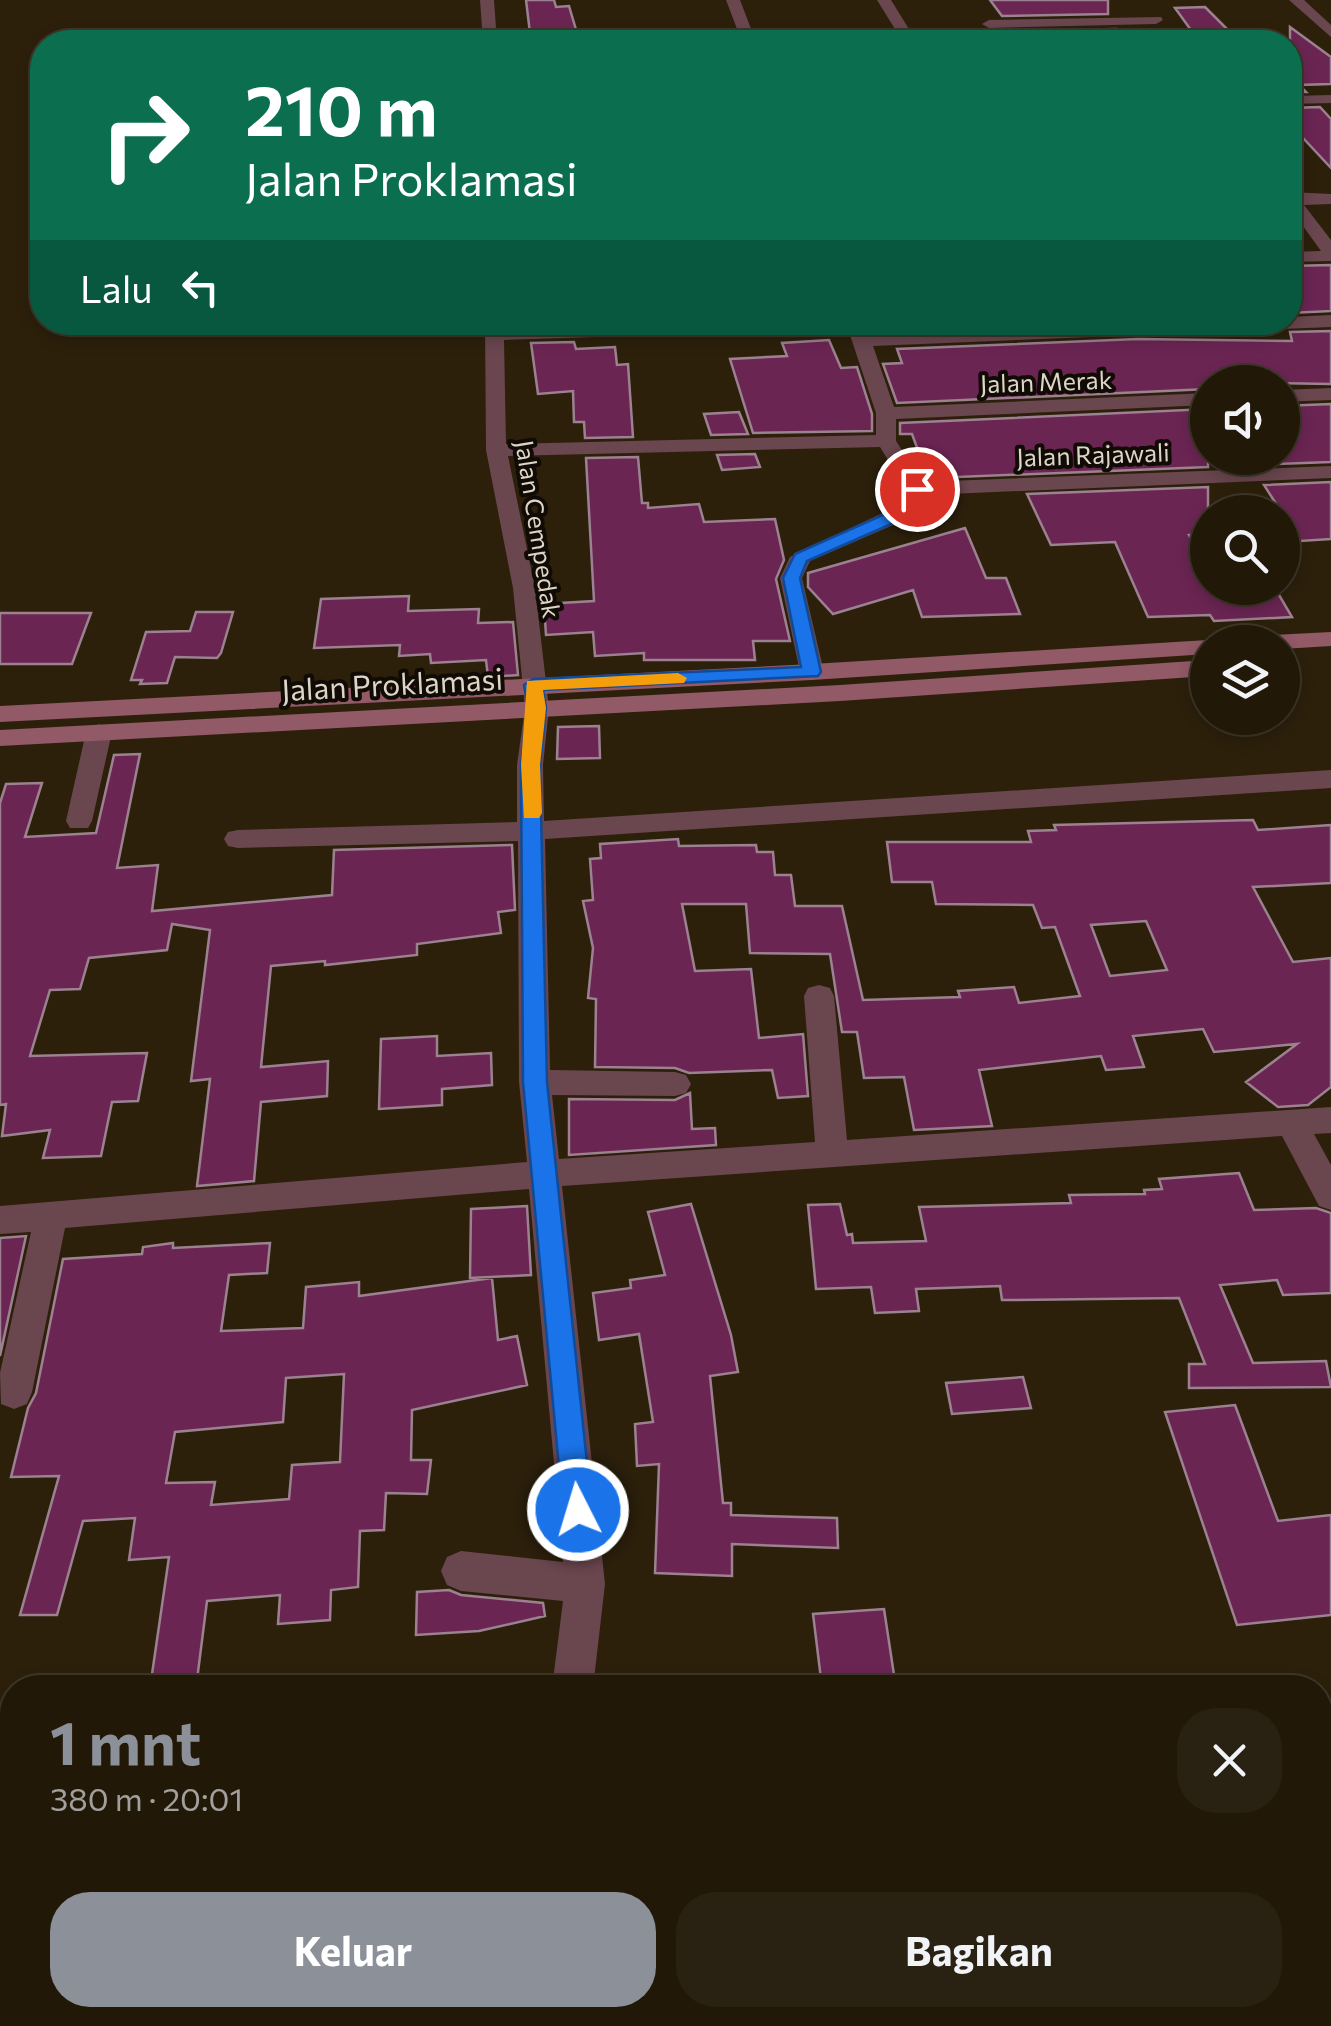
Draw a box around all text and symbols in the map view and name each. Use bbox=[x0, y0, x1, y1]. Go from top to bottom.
text: 210 m bbox=[245, 65, 437, 150]
icon: right bbox=[80, 70, 210, 200]
text: Jalan Proklamasi bbox=[245, 150, 578, 205]
icon: left bbox=[173, 260, 228, 315]
text: Lalu bbox=[80, 264, 153, 311]
street label: Jalan Merak bbox=[979, 364, 1113, 398]
map controls bbox=[1190, 365, 1300, 735]
button: sound bbox=[1190, 365, 1300, 475]
street label: Jalan Rajawali bbox=[1016, 436, 1170, 472]
street label: Jalan Cempedak bbox=[510, 438, 568, 621]
pin bbox=[875, 447, 960, 532]
icon: arrive bbox=[890, 462, 945, 517]
button: search bbox=[1190, 495, 1300, 605]
button: layers bbox=[1190, 625, 1300, 735]
street label: Jalan Proklamasi bbox=[280, 659, 504, 707]
position arrow bbox=[526, 1458, 630, 1562]
text: 1 mnt bbox=[50, 1704, 201, 1777]
button: close bbox=[1177, 1708, 1282, 1813]
text: 380 m · 20:01 bbox=[50, 1778, 243, 1818]
button: Keluar bbox=[50, 1892, 656, 2007]
button: Bagikan bbox=[676, 1892, 1282, 2007]

